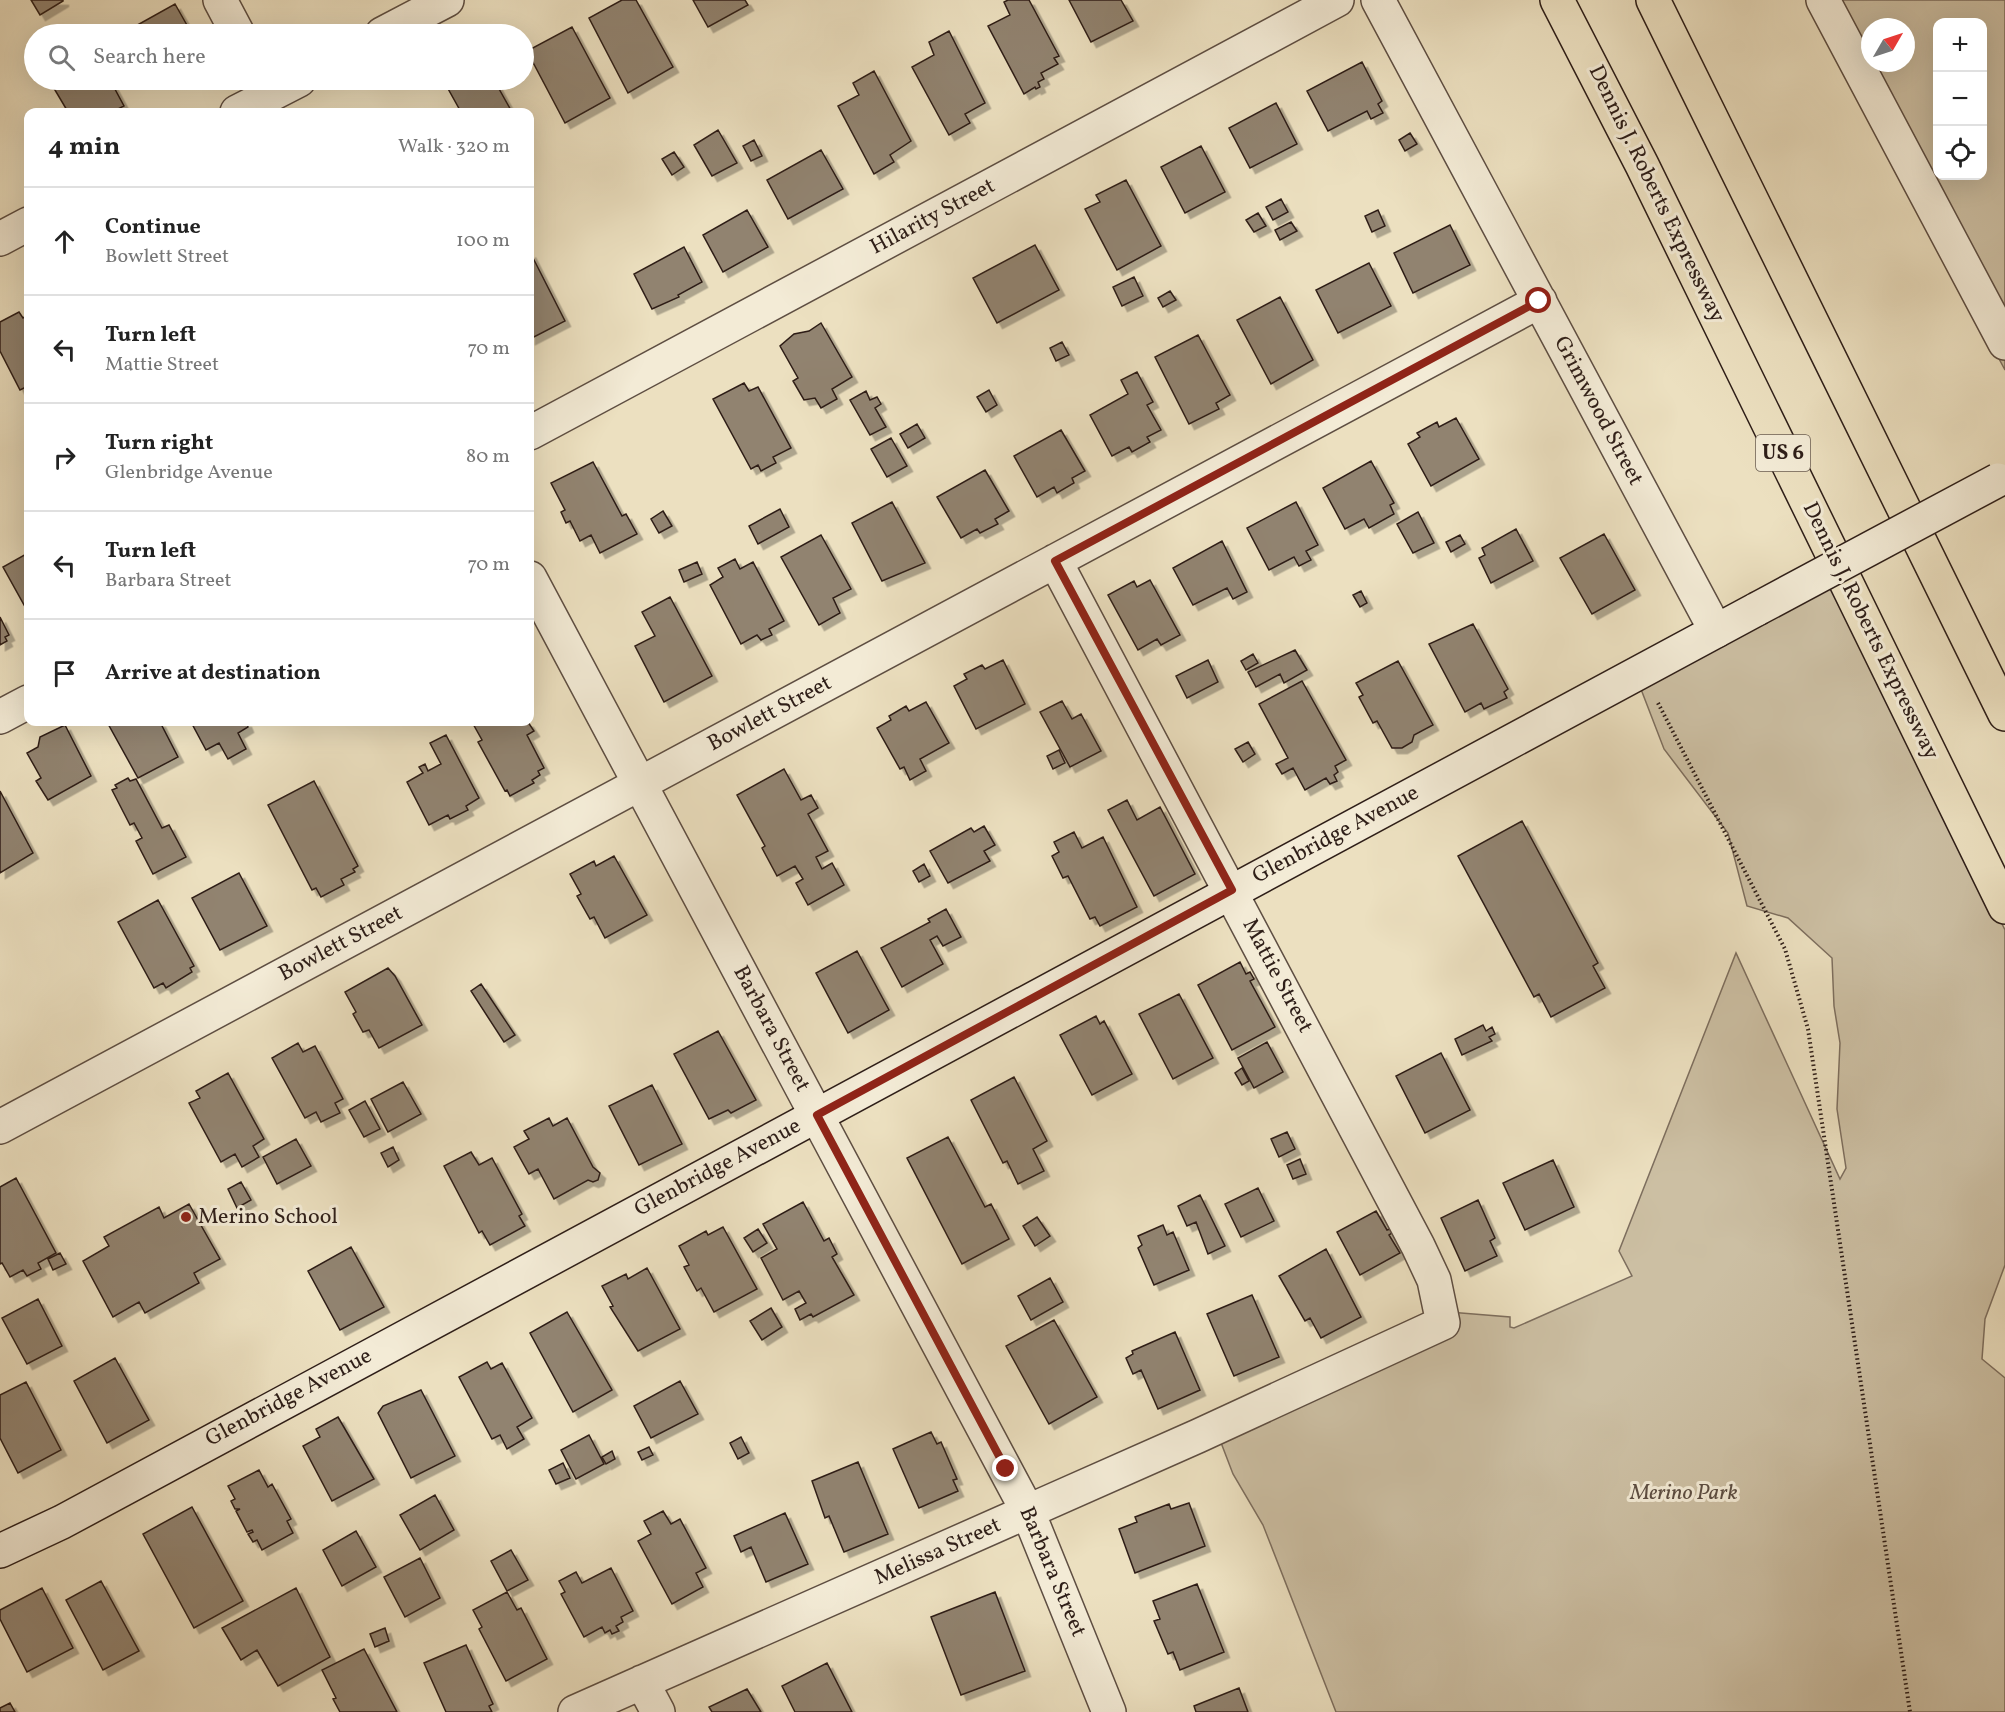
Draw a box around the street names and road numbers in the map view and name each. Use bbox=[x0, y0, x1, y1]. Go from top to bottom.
street label: Dennis J. Roberts Expressway bbox=[1580, 60, 1732, 328]
street label: Hilarity Street bbox=[865, 171, 1001, 263]
street label: Grimwood Street bbox=[1546, 331, 1651, 491]
road number: US 6 bbox=[1756, 435, 1810, 471]
street label: Dennis J. Roberts Expressway bbox=[1794, 497, 1946, 765]
street label: Bowlett Street bbox=[702, 668, 838, 760]
street label: Glenbridge Avenue bbox=[1247, 778, 1425, 892]
street label: Bowlett Street bbox=[273, 898, 409, 990]
street label: Mattie Street bbox=[1234, 913, 1320, 1039]
street label: Barbara Street bbox=[725, 960, 817, 1098]
street label: Glenbridge Avenue bbox=[629, 1111, 807, 1225]
street label: Glenbridge Avenue bbox=[200, 1341, 378, 1455]
street label: Barbara Street bbox=[1011, 1502, 1094, 1642]
street label: Melissa Street bbox=[870, 1510, 1006, 1594]

